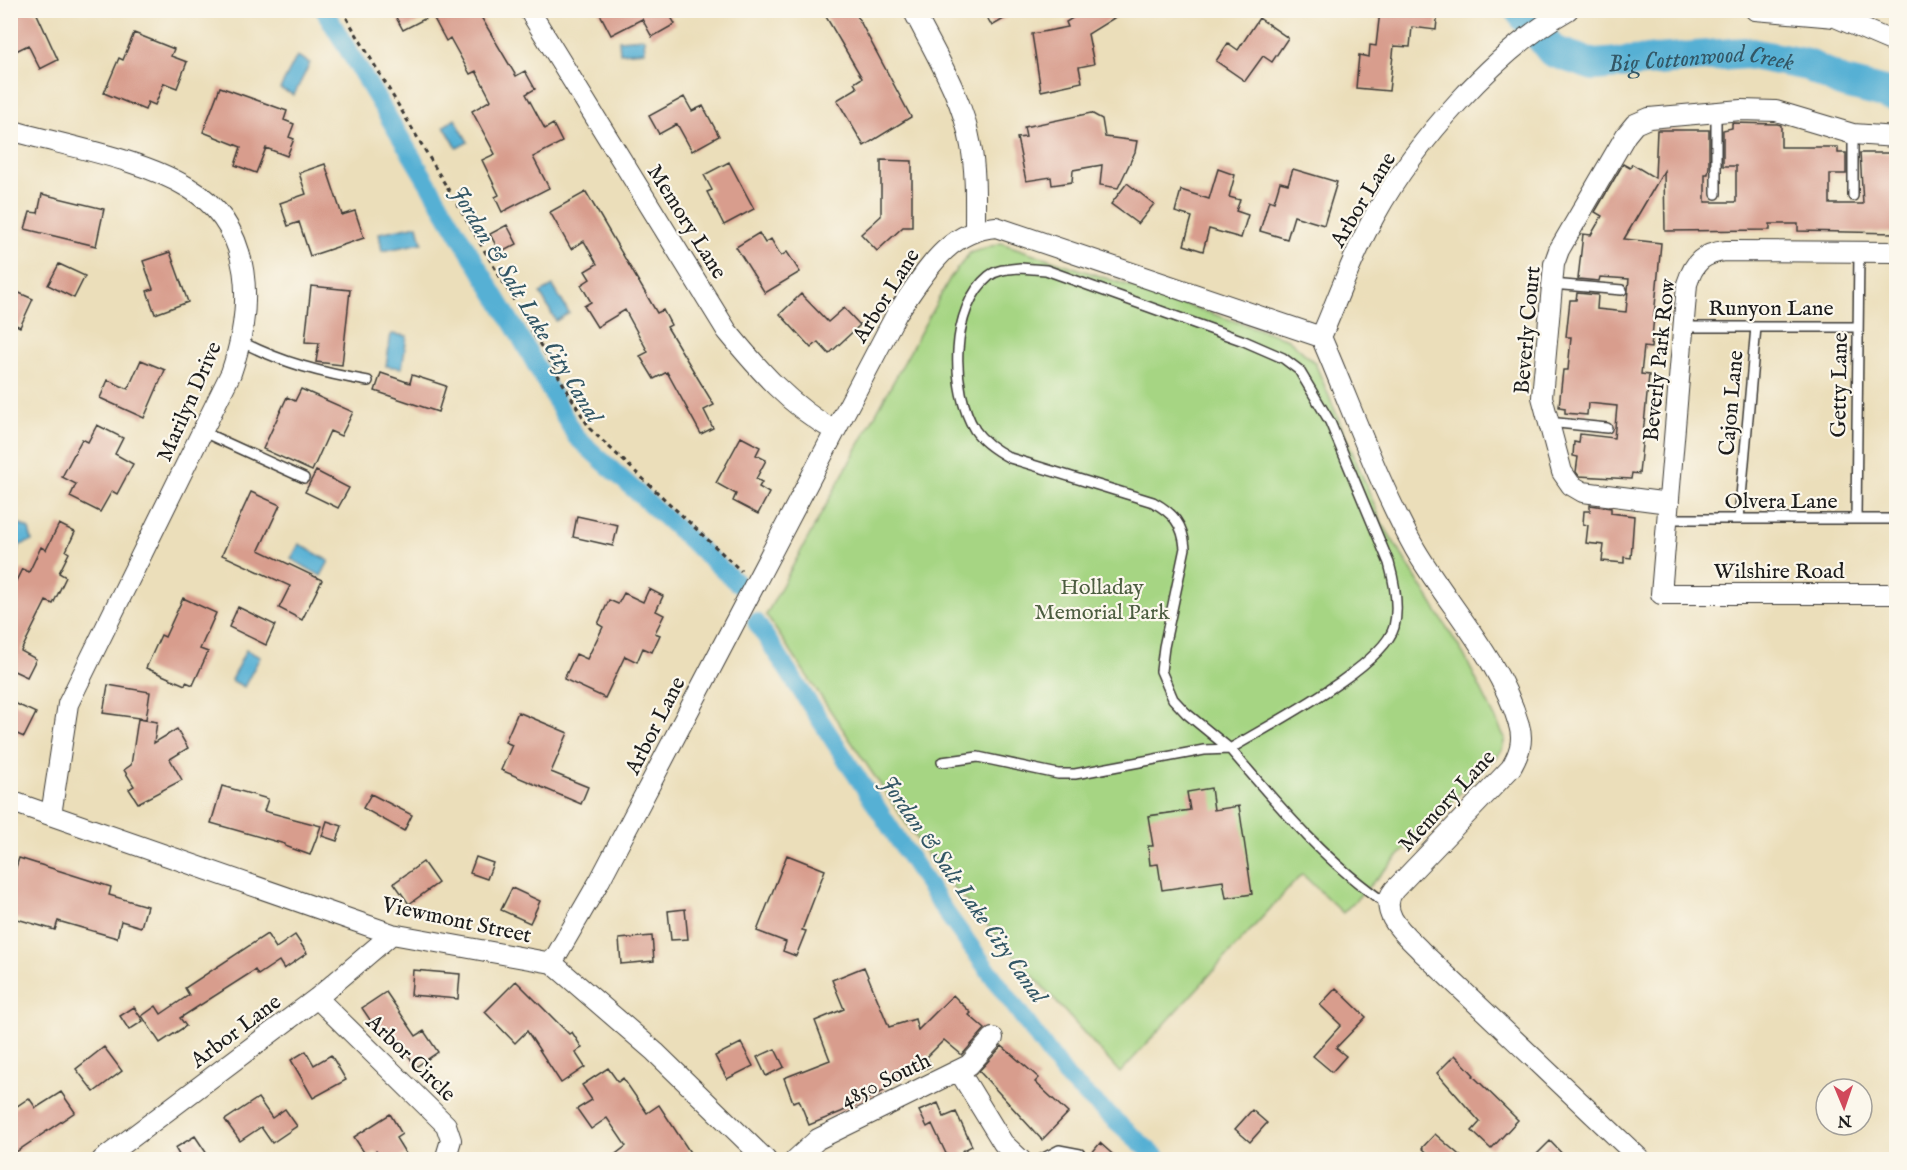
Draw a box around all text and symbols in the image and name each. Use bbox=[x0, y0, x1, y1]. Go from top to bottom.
water label: Big Cottonwood Creek bbox=[1607, 39, 1797, 81]
street label: Arbor Lane bbox=[1324, 147, 1403, 254]
street label: Memory Lane bbox=[640, 160, 733, 285]
water label: Jordan & Salt Lake City Canal bbox=[443, 181, 610, 431]
street label: Arbor Lane bbox=[846, 244, 927, 349]
street label: Beverly Court bbox=[1508, 265, 1548, 395]
street label: Beverly Park Row bbox=[1638, 277, 1683, 443]
street label: Runyon Lane bbox=[1708, 295, 1834, 323]
street label: Getty Lane bbox=[1825, 332, 1855, 438]
street label: Marilyn Drive bbox=[151, 337, 229, 466]
street label: Cajon Lane bbox=[1713, 349, 1751, 457]
street label: Olvera Lane bbox=[1724, 488, 1838, 516]
street label: Wilshire Road bbox=[1714, 558, 1845, 586]
park label: Holladay Memorial Park bbox=[1034, 574, 1170, 627]
street label: Arbor Lane bbox=[619, 672, 692, 781]
street label: Memory Lane bbox=[1393, 744, 1502, 858]
water label: Jordan & Salt Lake City Canal bbox=[872, 770, 1055, 1012]
street label: Viewmont Street bbox=[378, 891, 534, 951]
street label: Arbor Lane bbox=[185, 988, 287, 1075]
street label: Arbor Circle bbox=[359, 1008, 462, 1108]
street label: 4850 South bbox=[836, 1047, 936, 1115]
north arrow bbox=[1814, 1077, 1874, 1137]
text: N bbox=[1837, 1110, 1853, 1130]

